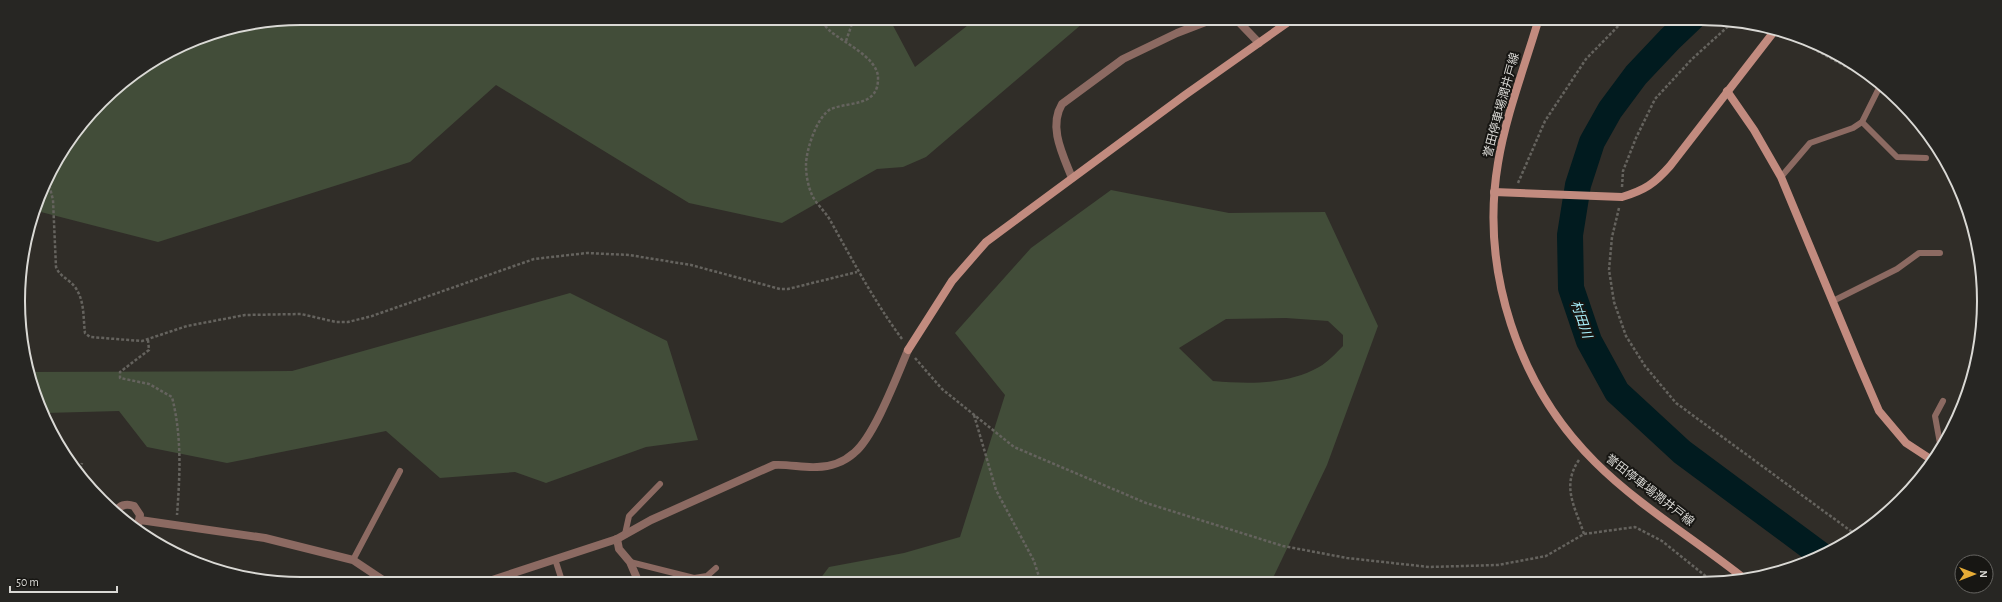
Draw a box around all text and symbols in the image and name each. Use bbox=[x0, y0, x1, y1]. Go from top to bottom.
street label: 誉田停車場潤井戸線 bbox=[1480, 51, 1521, 159]
water label: 村田川 bbox=[1568, 299, 1595, 342]
street label: 誉田停車場潤井戸線 bbox=[1604, 451, 1697, 528]
north arrow bbox=[1954, 554, 1994, 594]
scale bar bbox=[10, 568, 117, 594]
text: N bbox=[1978, 570, 1989, 578]
text: 50 m bbox=[16, 576, 39, 588]

